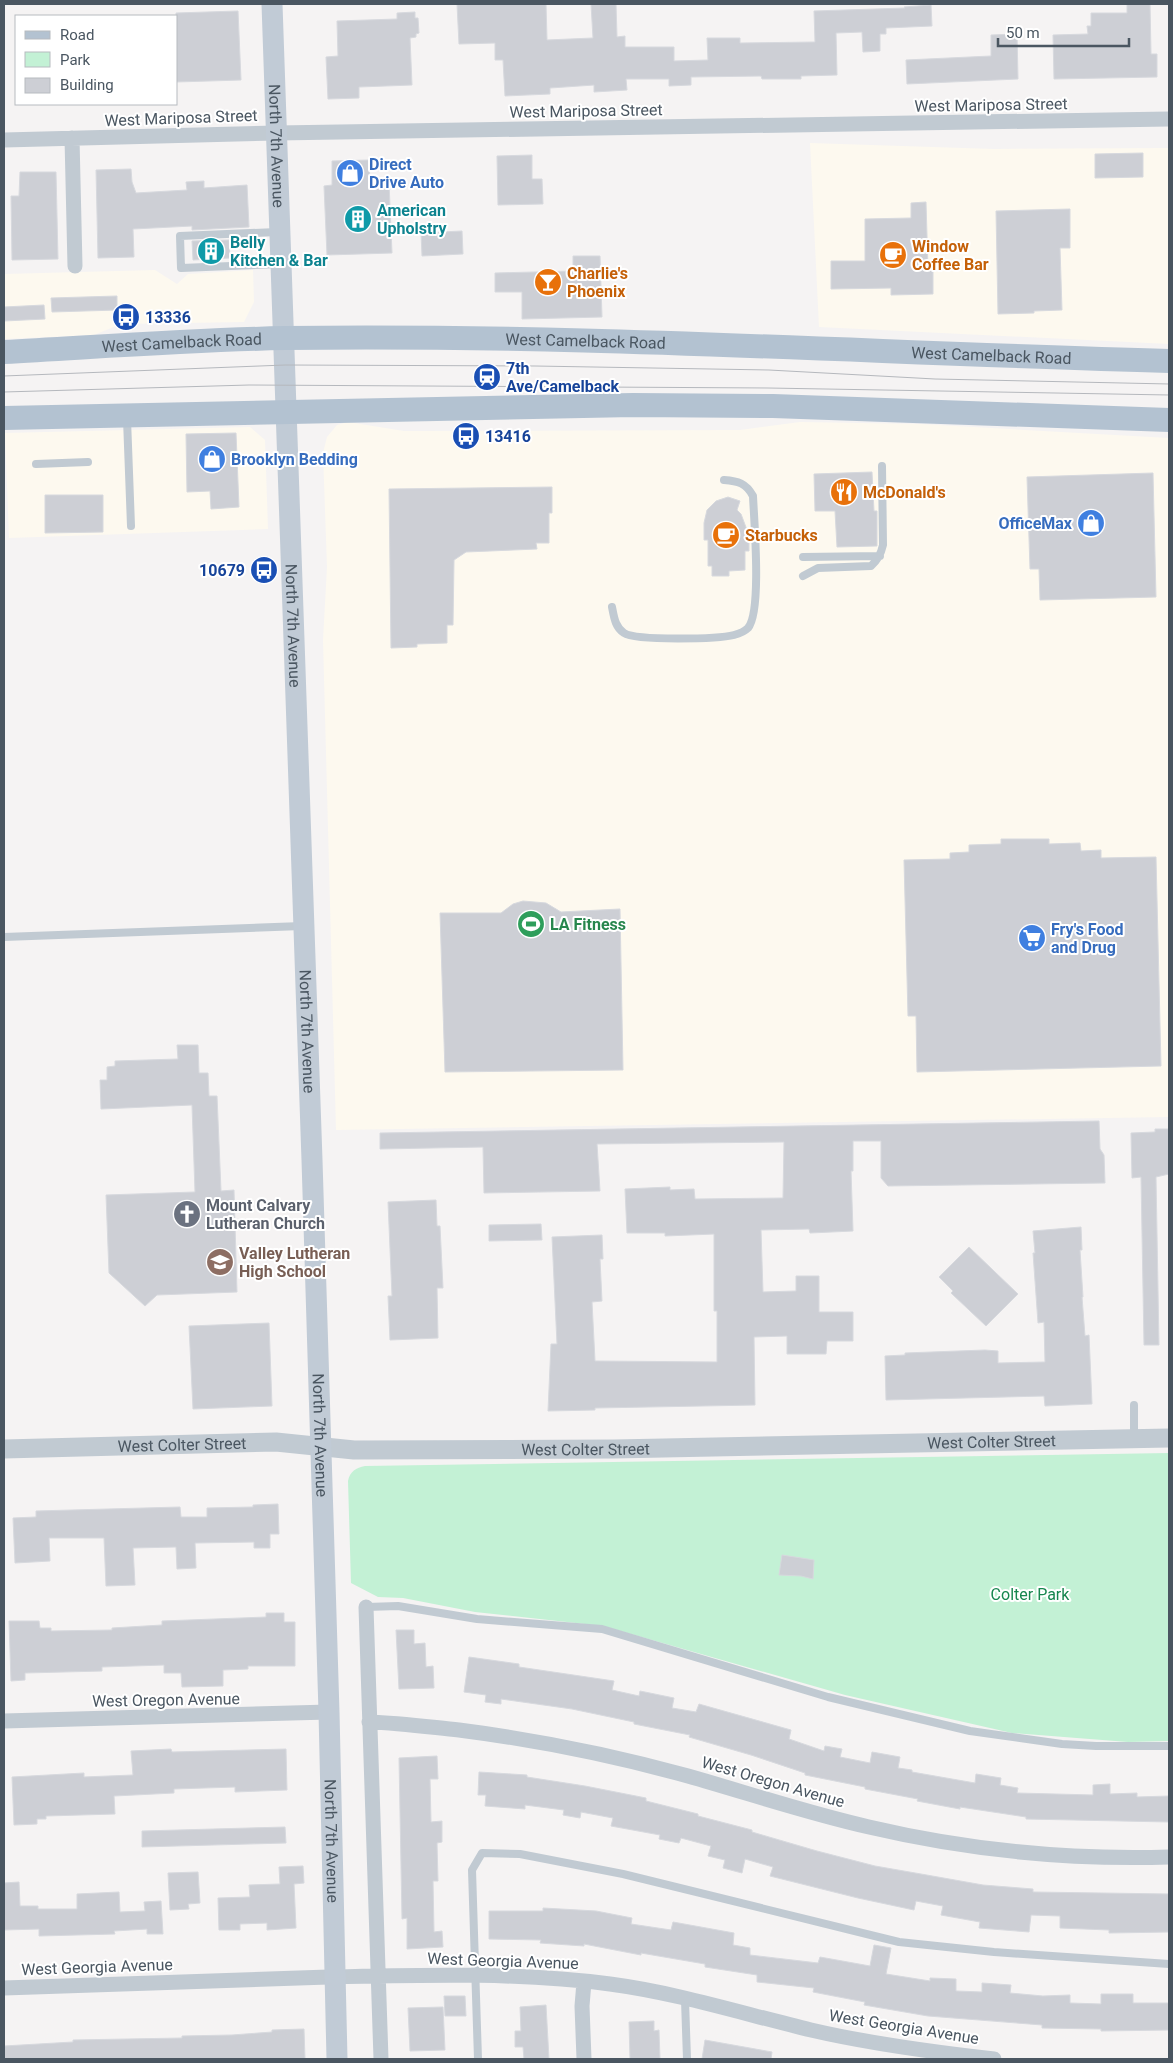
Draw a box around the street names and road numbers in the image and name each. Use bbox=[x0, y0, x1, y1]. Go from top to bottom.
street label: North 7th Avenue bbox=[265, 84, 289, 208]
street label: West Mariposa Street bbox=[914, 94, 1068, 116]
street label: West Mariposa Street bbox=[509, 100, 663, 122]
street label: West Mariposa Street bbox=[104, 106, 258, 130]
street label: West Camelback Road bbox=[101, 329, 262, 356]
street label: West Camelback Road bbox=[505, 329, 666, 352]
street label: West Camelback Road bbox=[911, 343, 1072, 367]
street label: North 7th Avenue bbox=[282, 563, 305, 688]
street label: North 7th Avenue bbox=[296, 969, 319, 1094]
street label: North 7th Avenue bbox=[309, 1373, 332, 1497]
street label: West Colter Street bbox=[927, 1431, 1056, 1452]
street label: West Colter Street bbox=[117, 1433, 247, 1456]
street label: West Colter Street bbox=[521, 1439, 650, 1459]
street label: West Oregon Avenue bbox=[92, 1689, 240, 1711]
street label: West Oregon Avenue bbox=[699, 1752, 847, 1812]
street label: North 7th Avenue bbox=[321, 1779, 343, 1903]
street label: West Georgia Avenue bbox=[427, 1949, 579, 1973]
street label: West Georgia Avenue bbox=[21, 1955, 173, 1979]
street label: West Georgia Avenue bbox=[828, 2006, 980, 2048]

